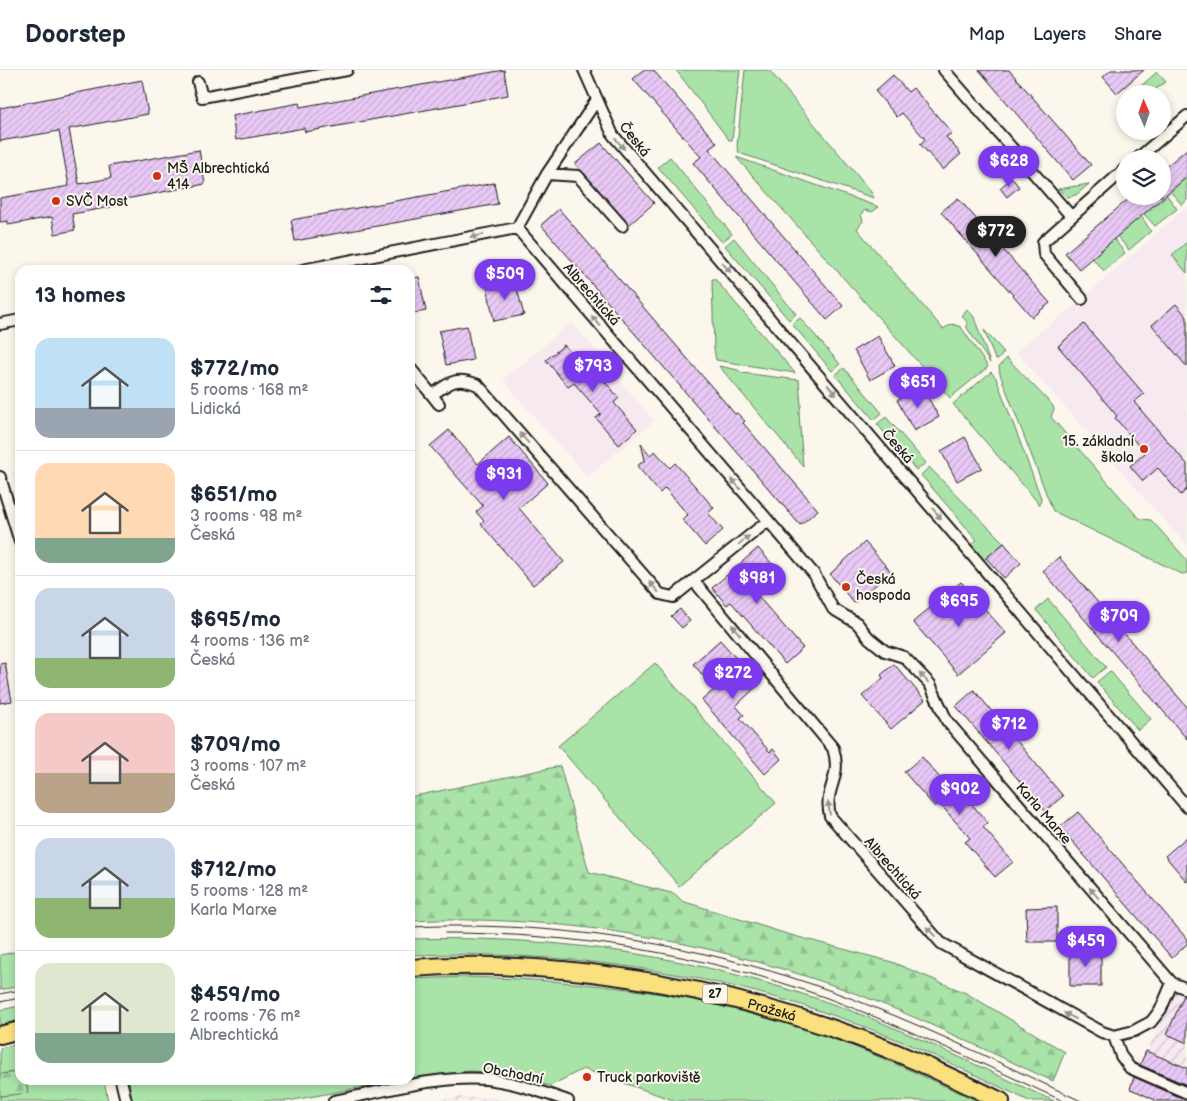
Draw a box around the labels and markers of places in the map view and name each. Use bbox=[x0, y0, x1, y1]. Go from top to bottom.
pin: $628 bbox=[979, 146, 1039, 188]
place label: MŠ Albrechtická 414 bbox=[167, 159, 270, 193]
marker: MŠ Albrechtická 414 bbox=[151, 170, 163, 182]
place label: SVČ Most bbox=[66, 192, 128, 210]
marker: SVČ Most bbox=[50, 195, 62, 207]
pin: $772 bbox=[966, 216, 1026, 258]
pin: $509 bbox=[475, 258, 535, 301]
pin: $793 bbox=[563, 350, 623, 393]
pin: $651 bbox=[888, 366, 948, 409]
place label: 15. základní škola bbox=[1063, 433, 1135, 466]
marker: 15. základní škola bbox=[1138, 443, 1150, 455]
pin: $931 bbox=[474, 458, 534, 501]
pin: $981 bbox=[727, 562, 787, 605]
place label: Česká hospoda bbox=[856, 570, 911, 604]
marker: Česká hospoda bbox=[840, 581, 852, 593]
pin: $695 bbox=[929, 586, 989, 628]
pin: $709 bbox=[1089, 600, 1149, 643]
pin: $272 bbox=[703, 658, 763, 700]
pin: $712 bbox=[979, 708, 1039, 751]
pin: $902 bbox=[930, 774, 990, 816]
pin: $459 bbox=[1056, 926, 1116, 968]
place label: Truck parkoviště bbox=[597, 1069, 701, 1086]
marker: Truck parkoviště bbox=[581, 1071, 593, 1083]

